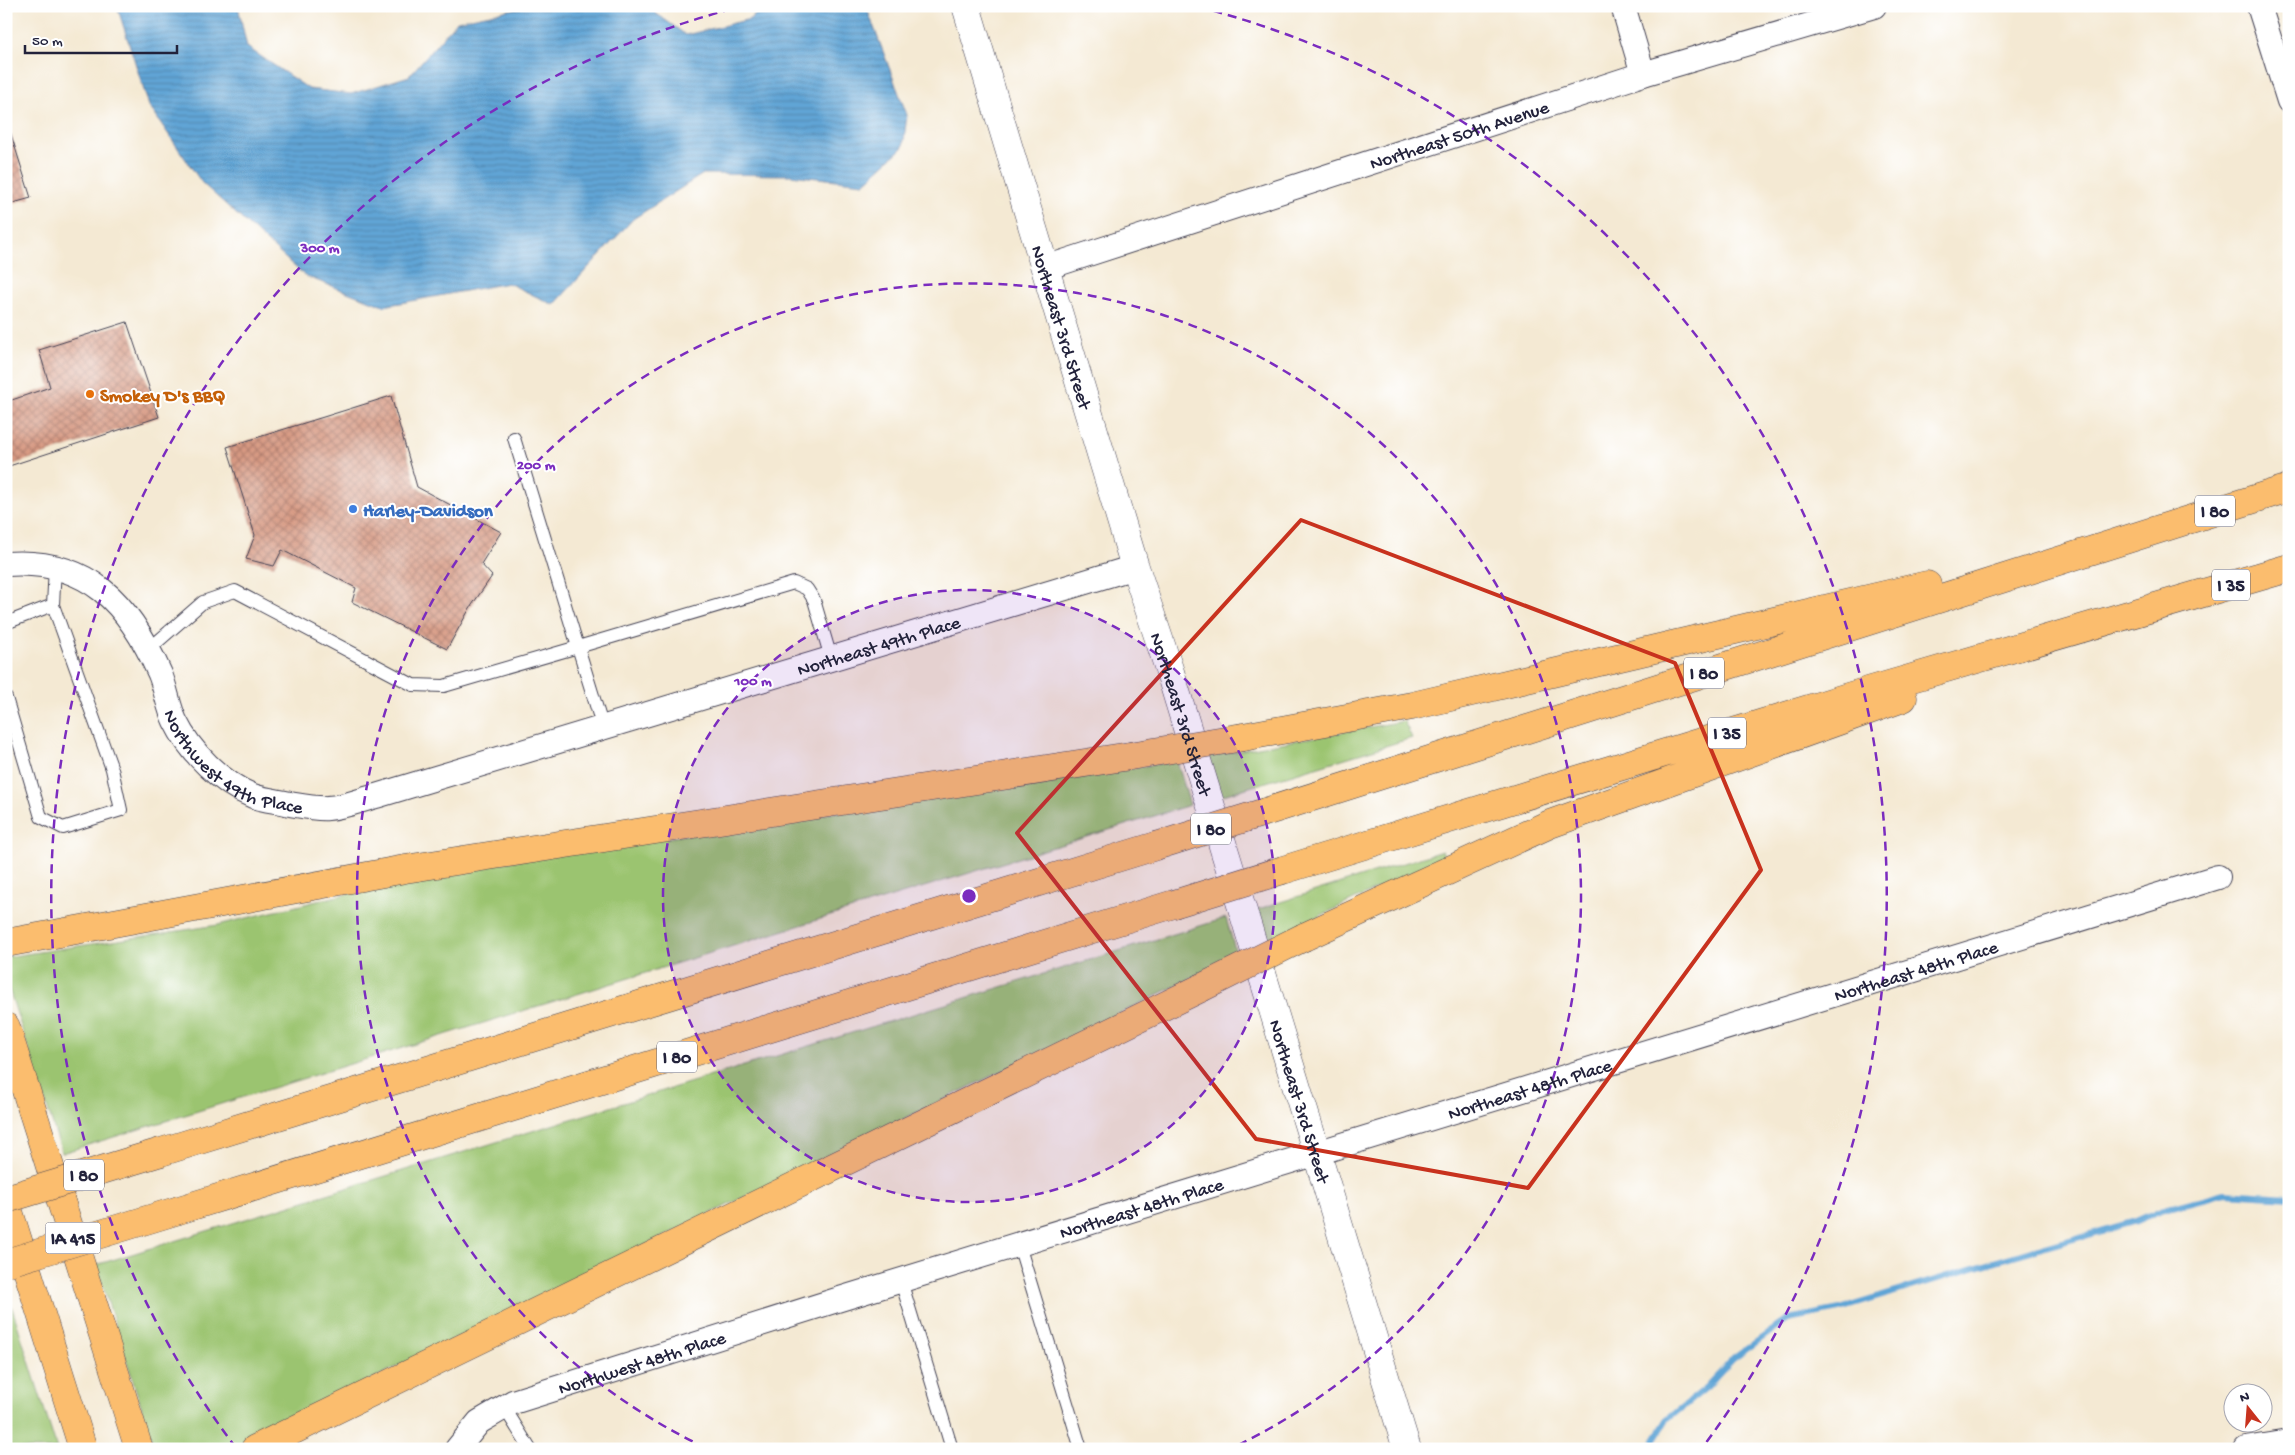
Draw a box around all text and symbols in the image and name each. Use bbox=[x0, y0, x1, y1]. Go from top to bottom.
scale bar bbox=[25, 22, 178, 54]
text: 50 m bbox=[32, 33, 63, 51]
street label: Northeast 50th Avenue bbox=[1367, 97, 1553, 177]
text: 300 m bbox=[299, 240, 340, 258]
street label: Northeast 3rd Street bbox=[1024, 243, 1095, 414]
place label: Smokey D's BBQ bbox=[100, 386, 225, 409]
marker: Smokey D's BBQ bbox=[84, 388, 96, 400]
text: 200 m bbox=[517, 457, 556, 475]
road number: I 80 bbox=[2195, 496, 2235, 526]
place label: Harley-Davidson bbox=[363, 501, 494, 524]
marker: Harley-Davidson bbox=[347, 503, 359, 515]
road number: I 35 bbox=[2212, 570, 2250, 600]
street label: Northeast 49th Place bbox=[795, 612, 964, 683]
street label: Northeast 3rd Street bbox=[1143, 630, 1216, 801]
road number: I 80 bbox=[1684, 658, 1724, 688]
text: 100 m bbox=[733, 673, 772, 691]
street label: Northwest 49th Place bbox=[157, 707, 304, 821]
road number: I 35 bbox=[1708, 718, 1746, 748]
road number: I 80 bbox=[1191, 814, 1231, 844]
centre of rings bbox=[960, 887, 978, 905]
street label: Northeast 48th Place bbox=[1832, 937, 2001, 1009]
street label: Northeast 3rd Street bbox=[1262, 1017, 1334, 1189]
road number: I 80 bbox=[657, 1042, 697, 1072]
street label: Northeast 48th Place bbox=[1446, 1055, 1615, 1127]
road number: I 80 bbox=[64, 1160, 104, 1190]
street label: Northeast 48th Place bbox=[1057, 1174, 1227, 1246]
road number: IA 415 bbox=[46, 1222, 100, 1254]
street label: Northwest 48th Place bbox=[556, 1328, 729, 1402]
north arrow bbox=[2222, 1382, 2272, 1432]
text: N bbox=[2238, 1388, 2252, 1407]

